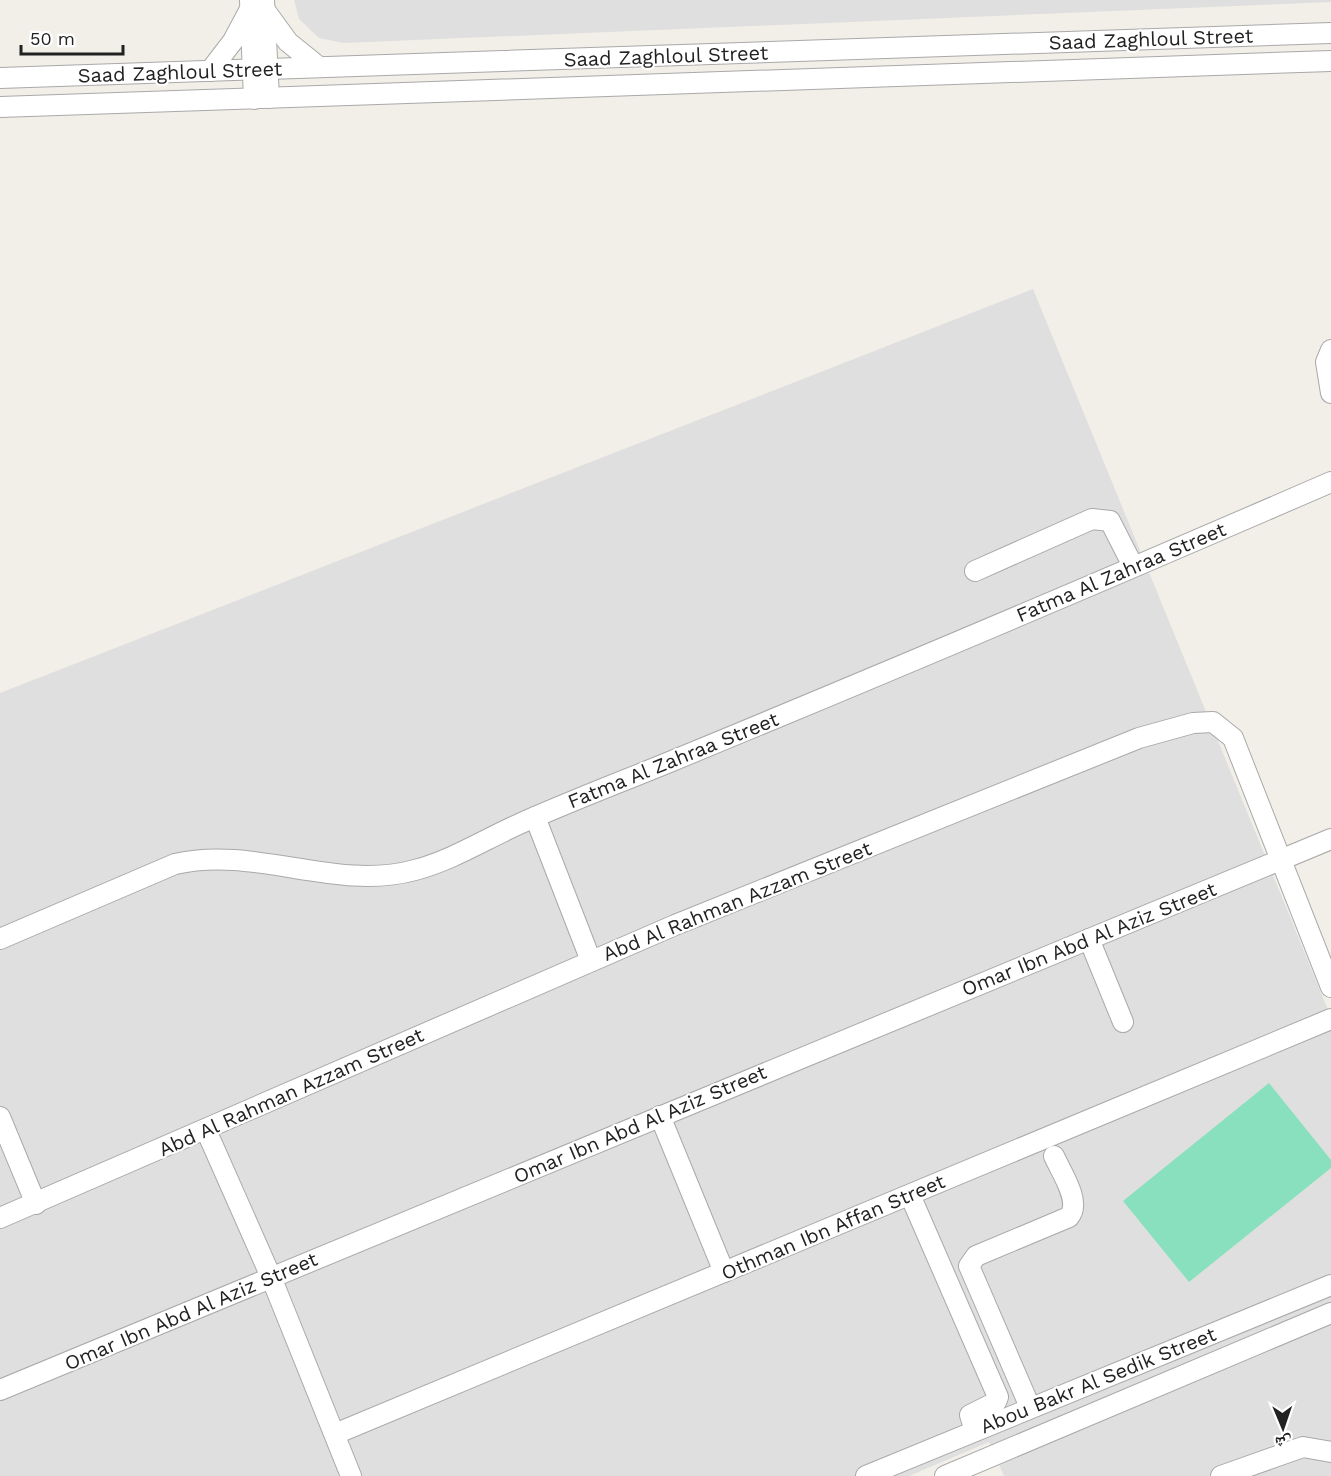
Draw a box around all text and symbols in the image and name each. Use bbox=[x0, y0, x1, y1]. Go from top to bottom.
scale bar bbox=[21, 18, 123, 56]
street label: Saad Zaghloul Street bbox=[1048, 23, 1254, 55]
text: 50 m bbox=[30, 28, 75, 49]
street label: Saad Zaghloul Street bbox=[563, 40, 769, 72]
street label: Saad Zaghloul Street bbox=[77, 56, 283, 88]
street label: Fatma Al Zahraa Street bbox=[1013, 517, 1230, 627]
street label: Fatma Al Zahraa Street bbox=[564, 706, 782, 813]
street label: Abd Al Rahman Azzam Street bbox=[599, 836, 875, 966]
street label: Omar Ibn Abd Al Aziz Street bbox=[958, 877, 1220, 1001]
street label: Abd Al Rahman Azzam Street bbox=[155, 1022, 428, 1161]
street label: Omar Ibn Abd Al Aziz Street bbox=[510, 1060, 771, 1188]
street label: Othman Ibn Affan Street bbox=[718, 1169, 949, 1285]
street label: Omar Ibn Abd Al Aziz Street bbox=[61, 1247, 322, 1375]
street label: Abou Bakr Al Sedik Street bbox=[977, 1321, 1220, 1438]
north arrow bbox=[1253, 1398, 1313, 1458]
text: ش bbox=[1275, 1433, 1292, 1452]

